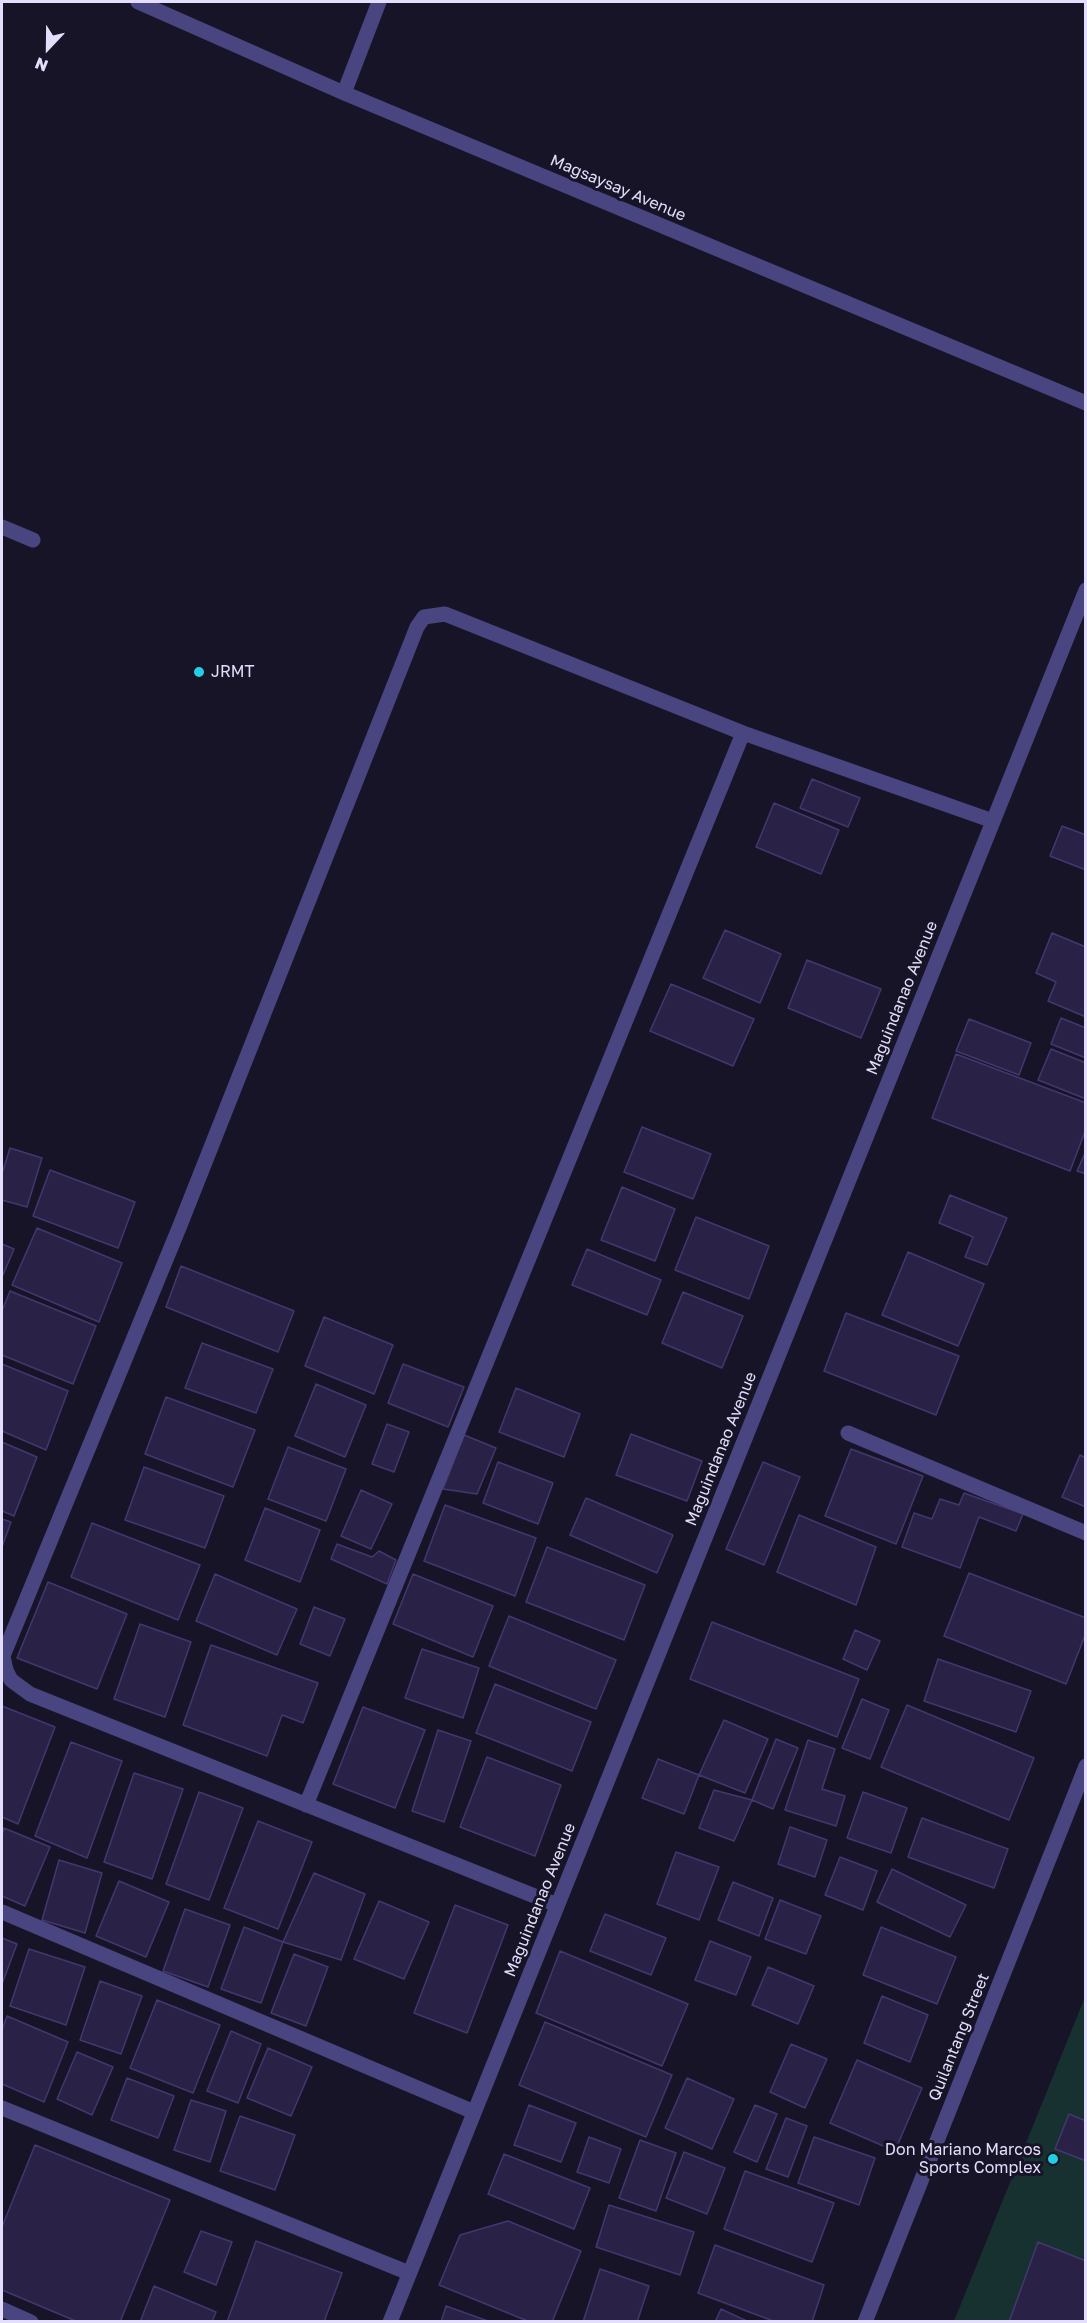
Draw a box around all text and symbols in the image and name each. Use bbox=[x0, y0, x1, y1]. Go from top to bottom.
north arrow bbox=[18, 18, 78, 78]
text: N bbox=[32, 53, 51, 76]
street label: Magsaysay Avenue bbox=[547, 151, 689, 225]
place label: JRMT bbox=[211, 662, 254, 682]
marker: JRMT bbox=[192, 665, 206, 679]
street label: Maguindanao Avenue bbox=[862, 918, 942, 1078]
street label: Maguindanao Avenue bbox=[681, 1369, 761, 1529]
street label: Maguindanao Avenue bbox=[500, 1820, 580, 1980]
street label: Quilantang Street bbox=[925, 1970, 993, 2104]
place label: Don Mariano Marcos Sports Complex bbox=[885, 2140, 1041, 2178]
marker: Don Mariano Marcos Sports Complex bbox=[1046, 2152, 1060, 2166]

